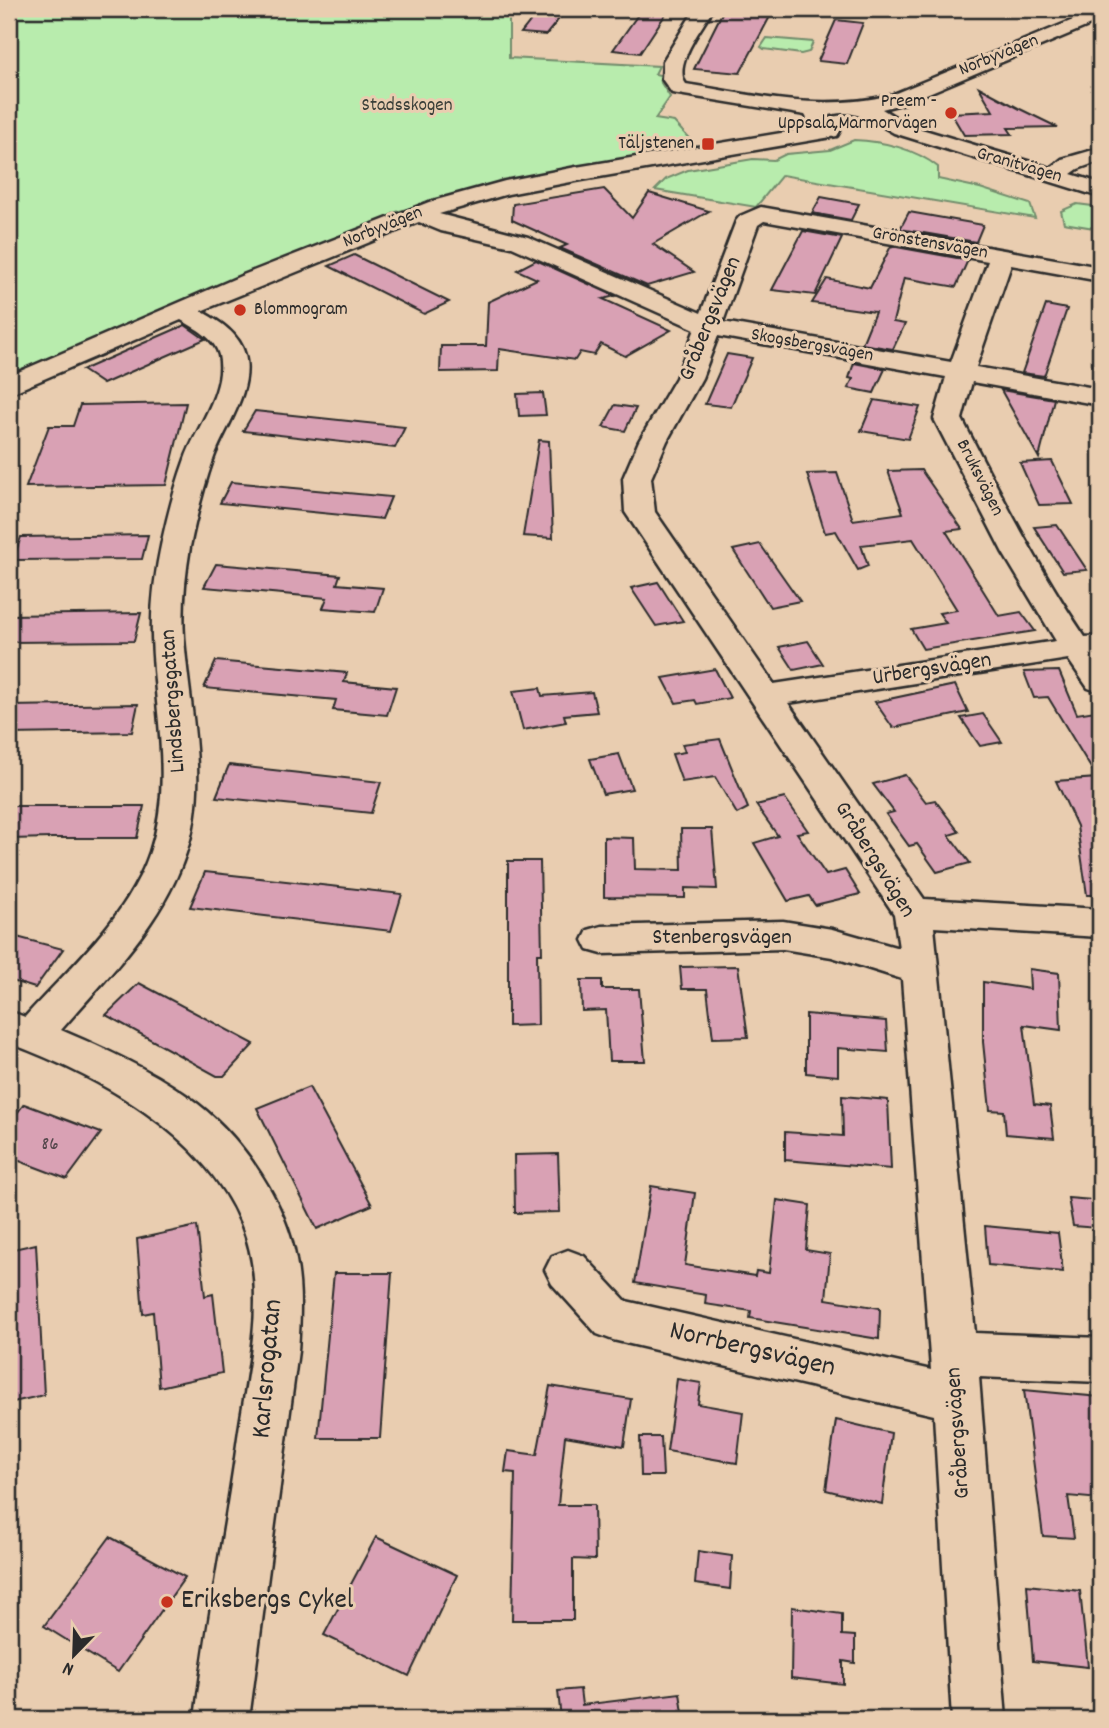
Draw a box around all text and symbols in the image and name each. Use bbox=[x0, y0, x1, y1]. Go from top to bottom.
street label: Norbyvägen bbox=[955, 28, 1043, 84]
place label: Preem - Uppsala,Marmorvägen bbox=[778, 89, 937, 138]
park label: Stadsskogen bbox=[362, 93, 452, 120]
marker: Preem - Uppsala,Marmorvägen bbox=[943, 105, 959, 121]
place label: Täljstenen bbox=[618, 131, 694, 158]
marker: Täljstenen bbox=[700, 136, 716, 152]
street label: Granitvägen bbox=[973, 141, 1065, 191]
street label: Norbyvägen bbox=[339, 200, 427, 256]
street label: Grönstensvägen bbox=[870, 221, 990, 267]
street label: Gråbergsvägen bbox=[671, 252, 751, 386]
place label: Blommogram bbox=[254, 297, 348, 324]
marker: Blommogram bbox=[232, 302, 248, 318]
street label: Skogsbergsvägen bbox=[749, 322, 875, 370]
street label: Bruksvägen bbox=[948, 435, 1010, 521]
street label: Lindsbergsgatan bbox=[153, 628, 195, 774]
street label: Urbergsvägen bbox=[870, 644, 994, 696]
street label: Gråbergsvägen bbox=[825, 795, 923, 925]
street label: Stenbergsvägen bbox=[652, 922, 792, 955]
house number: 86 bbox=[42, 1132, 58, 1159]
street label: Karlsrogatan bbox=[243, 1298, 295, 1440]
street label: Norrbergsvägen bbox=[665, 1312, 839, 1390]
street label: Gråbergsvägen bbox=[938, 1366, 980, 1500]
place label: Eriksbergs Cykel bbox=[181, 1582, 354, 1622]
marker: Eriksbergs Cykel bbox=[159, 1594, 175, 1610]
north arrow bbox=[38, 1620, 108, 1690]
text: N bbox=[59, 1653, 78, 1682]

